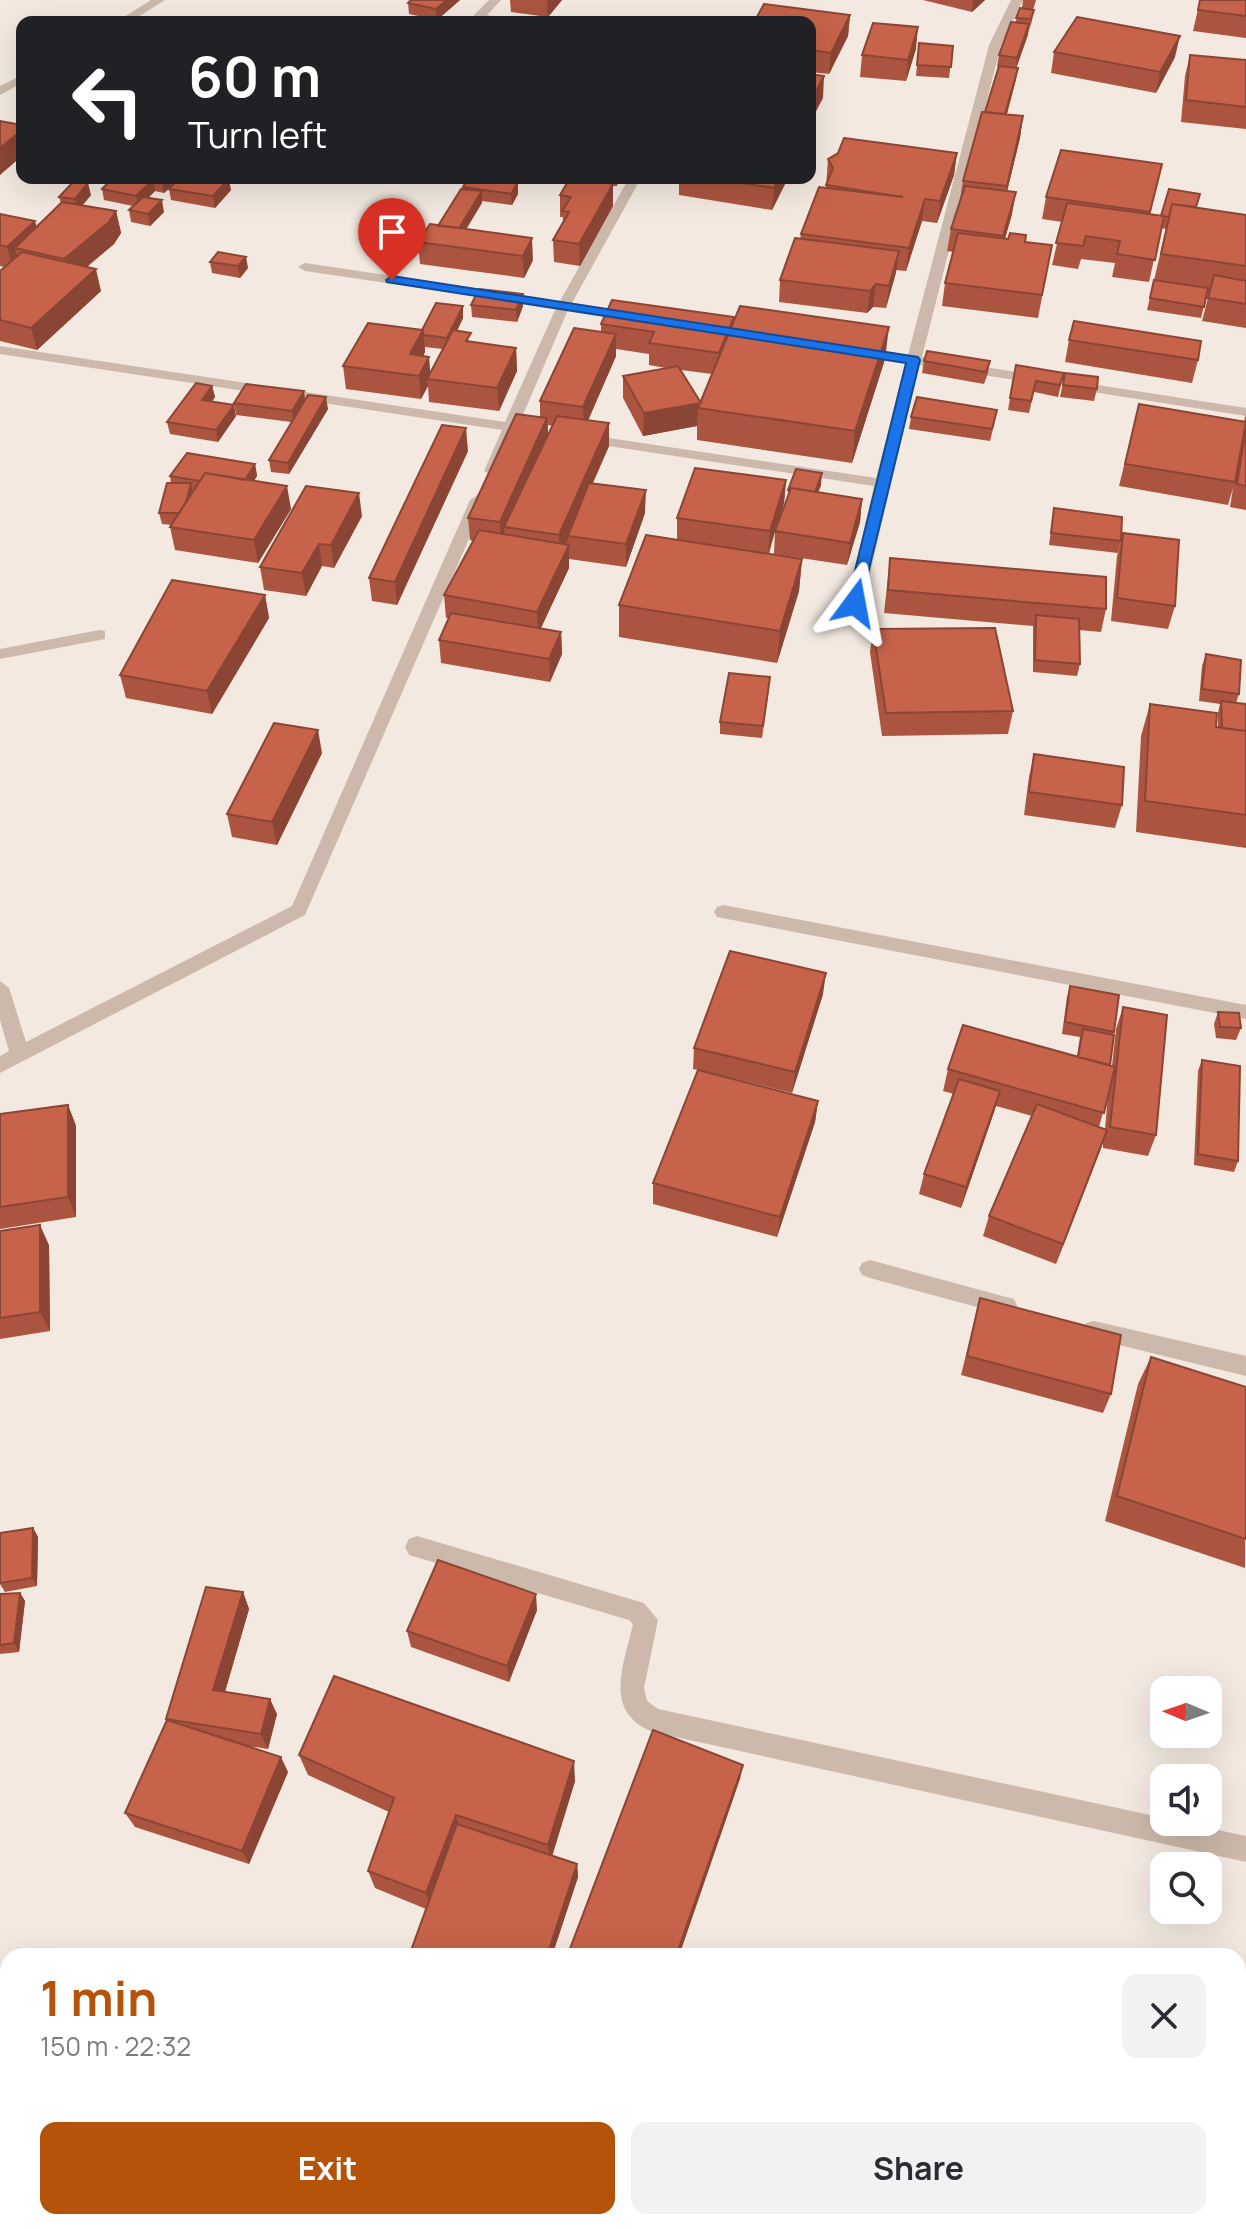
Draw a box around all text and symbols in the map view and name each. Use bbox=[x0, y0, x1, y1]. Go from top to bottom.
text: 60 m bbox=[188, 37, 321, 114]
icon: left bbox=[56, 48, 160, 152]
text: Turn left bbox=[188, 110, 327, 159]
pin bbox=[358, 198, 426, 280]
icon: arrive bbox=[370, 210, 414, 254]
position arrow bbox=[813, 561, 897, 645]
north arrow bbox=[1150, 1676, 1222, 1748]
map controls bbox=[1150, 1676, 1222, 1924]
button: sound bbox=[1150, 1764, 1222, 1836]
button: search bbox=[1150, 1852, 1222, 1924]
text: 1 min bbox=[40, 1965, 157, 2030]
button: close bbox=[1122, 1974, 1206, 2058]
text: 150 m · 22:32 bbox=[40, 2028, 191, 2064]
button: Exit bbox=[40, 2122, 615, 2214]
button: Share bbox=[631, 2122, 1206, 2214]

